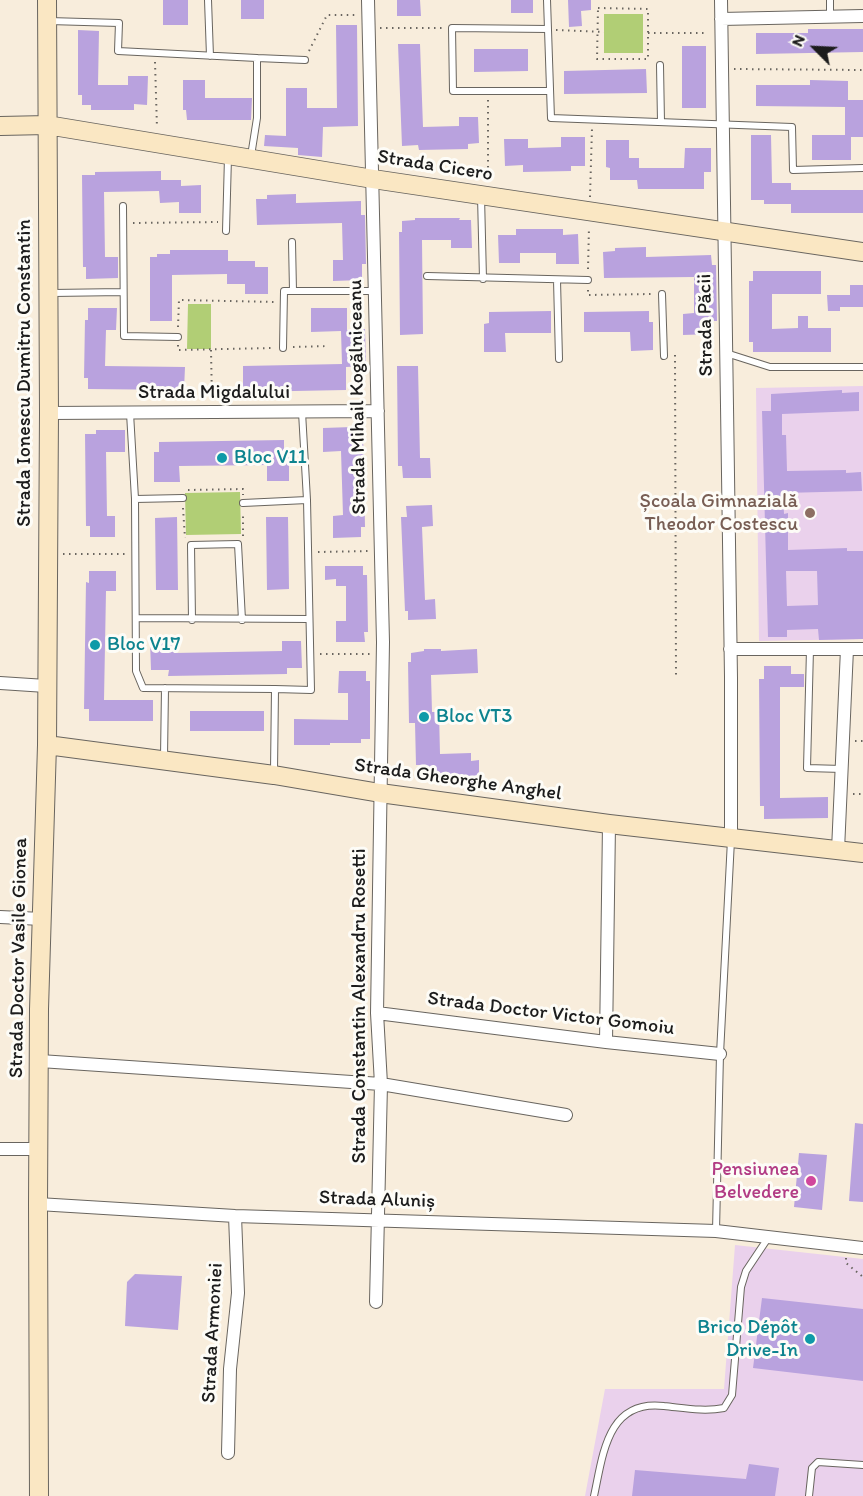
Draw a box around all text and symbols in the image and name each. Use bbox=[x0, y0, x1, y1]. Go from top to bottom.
north arrow bbox=[785, 18, 845, 78]
text: N bbox=[787, 32, 809, 49]
street label: Strada Cicero bbox=[376, 145, 494, 187]
street label: Strada Ionescu Dumitru Constantin bbox=[13, 219, 37, 527]
street label: Strada Păcii bbox=[693, 273, 719, 377]
street label: Strada Mihail Kogălniceanu bbox=[344, 279, 372, 515]
street label: Strada Migdalului bbox=[138, 381, 290, 405]
place label: Bloc V11 bbox=[234, 446, 307, 470]
marker: Bloc V11 bbox=[215, 451, 229, 465]
place label: Școala Gimnazială Theodor Costescu bbox=[640, 490, 798, 537]
marker: Școala Gimnazială Theodor Costescu bbox=[803, 506, 817, 520]
place label: Bloc V17 bbox=[107, 633, 180, 657]
marker: Bloc V17 bbox=[88, 638, 102, 652]
place label: Bloc VT3 bbox=[436, 705, 512, 729]
marker: Bloc VT3 bbox=[417, 710, 431, 724]
street label: Strada Gheorghe Anghel bbox=[353, 754, 563, 806]
street label: Strada Doctor Vasile Gionea bbox=[5, 838, 33, 1078]
street label: Strada Constantin Alexandru Rosetti bbox=[348, 848, 372, 1164]
street label: Strada Doctor Victor Gomoiu bbox=[426, 987, 676, 1041]
place label: Pensiunea Belvedere bbox=[711, 1158, 799, 1205]
marker: Pensiunea Belvedere bbox=[804, 1174, 818, 1188]
street label: Strada Aluniș bbox=[319, 1186, 435, 1214]
street label: Strada Armoniei bbox=[197, 1262, 229, 1404]
place label: Brico Dépôt Drive-In bbox=[697, 1316, 798, 1363]
marker: Brico Dépôt Drive-In bbox=[803, 1332, 817, 1346]

